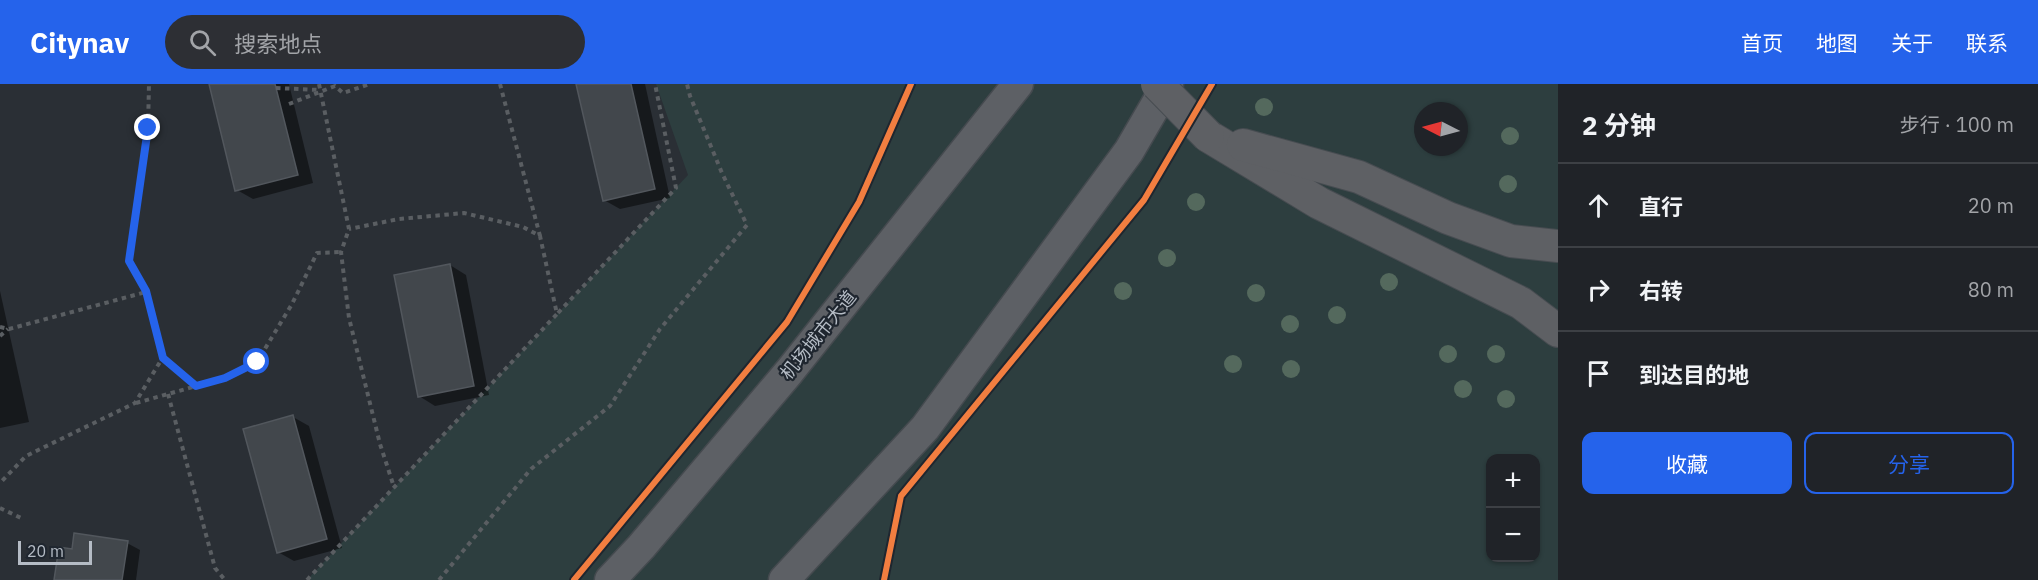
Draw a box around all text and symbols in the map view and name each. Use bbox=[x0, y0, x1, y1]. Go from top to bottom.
search box bbox=[165, 15, 585, 69]
text: Citynav bbox=[30, 24, 129, 61]
icon: search bbox=[186, 26, 219, 59]
text: 搜索地点 bbox=[234, 29, 322, 58]
text: 首页 bbox=[1741, 29, 1783, 57]
text: 地图 bbox=[1816, 29, 1858, 57]
text: 关于 bbox=[1891, 29, 1933, 57]
text: 联系 bbox=[1966, 29, 2008, 57]
north arrow bbox=[1414, 102, 1468, 156]
text: 2 分钟 bbox=[1582, 108, 1656, 142]
text: 步行 · 100 m bbox=[1900, 111, 2014, 138]
route end bbox=[134, 114, 160, 140]
icon: ahead bbox=[1582, 189, 1615, 222]
text: 直行 bbox=[1639, 192, 1683, 221]
text: 20 m bbox=[1968, 192, 2014, 219]
icon: right bbox=[1582, 273, 1615, 306]
text: 右转 bbox=[1639, 276, 1683, 305]
text: 80 m bbox=[1968, 276, 2014, 303]
street label: 机场城市大道 bbox=[775, 286, 861, 384]
route start bbox=[243, 348, 269, 374]
icon: arrive bbox=[1582, 357, 1615, 390]
text: 到达目的地 bbox=[1639, 360, 1749, 389]
button: 收藏 bbox=[1582, 432, 1792, 494]
button: 分享 bbox=[1804, 432, 2014, 494]
map controls bbox=[1486, 454, 1540, 562]
button: + bbox=[1486, 454, 1540, 508]
button: − bbox=[1486, 508, 1540, 562]
scale bar bbox=[18, 538, 92, 566]
text: 20 m bbox=[27, 541, 64, 561]

